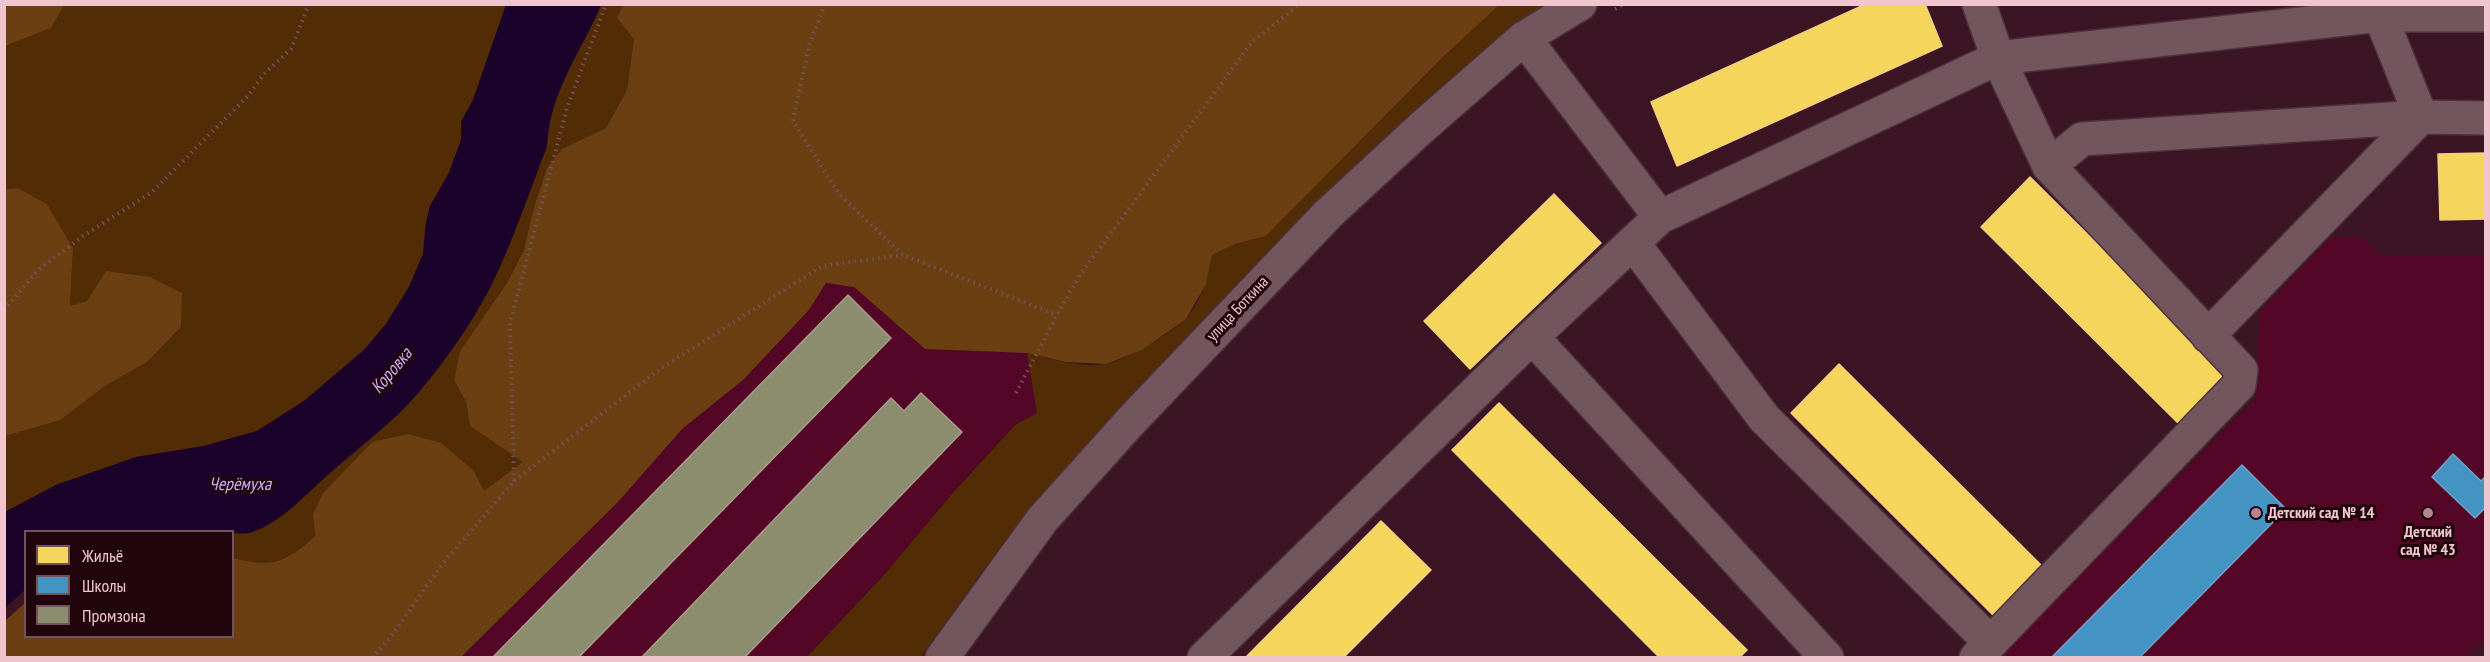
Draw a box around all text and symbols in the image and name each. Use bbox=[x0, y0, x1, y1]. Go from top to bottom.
street label: улица Боткина bbox=[1203, 273, 1273, 345]
water label: Коровка bbox=[367, 344, 417, 398]
water label: Черёмуха bbox=[209, 474, 271, 496]
place label: Детский сад № 14 bbox=[2268, 503, 2375, 523]
marker: Детский сад № 14 bbox=[2249, 506, 2263, 520]
marker: Детский сад № 43 bbox=[2421, 506, 2435, 520]
place label: Детский сад № 43 bbox=[2400, 522, 2456, 560]
legend bbox=[24, 530, 234, 638]
text: Жильё bbox=[82, 544, 123, 567]
text: Школы bbox=[82, 574, 126, 597]
text: Промзона bbox=[82, 604, 146, 627]

